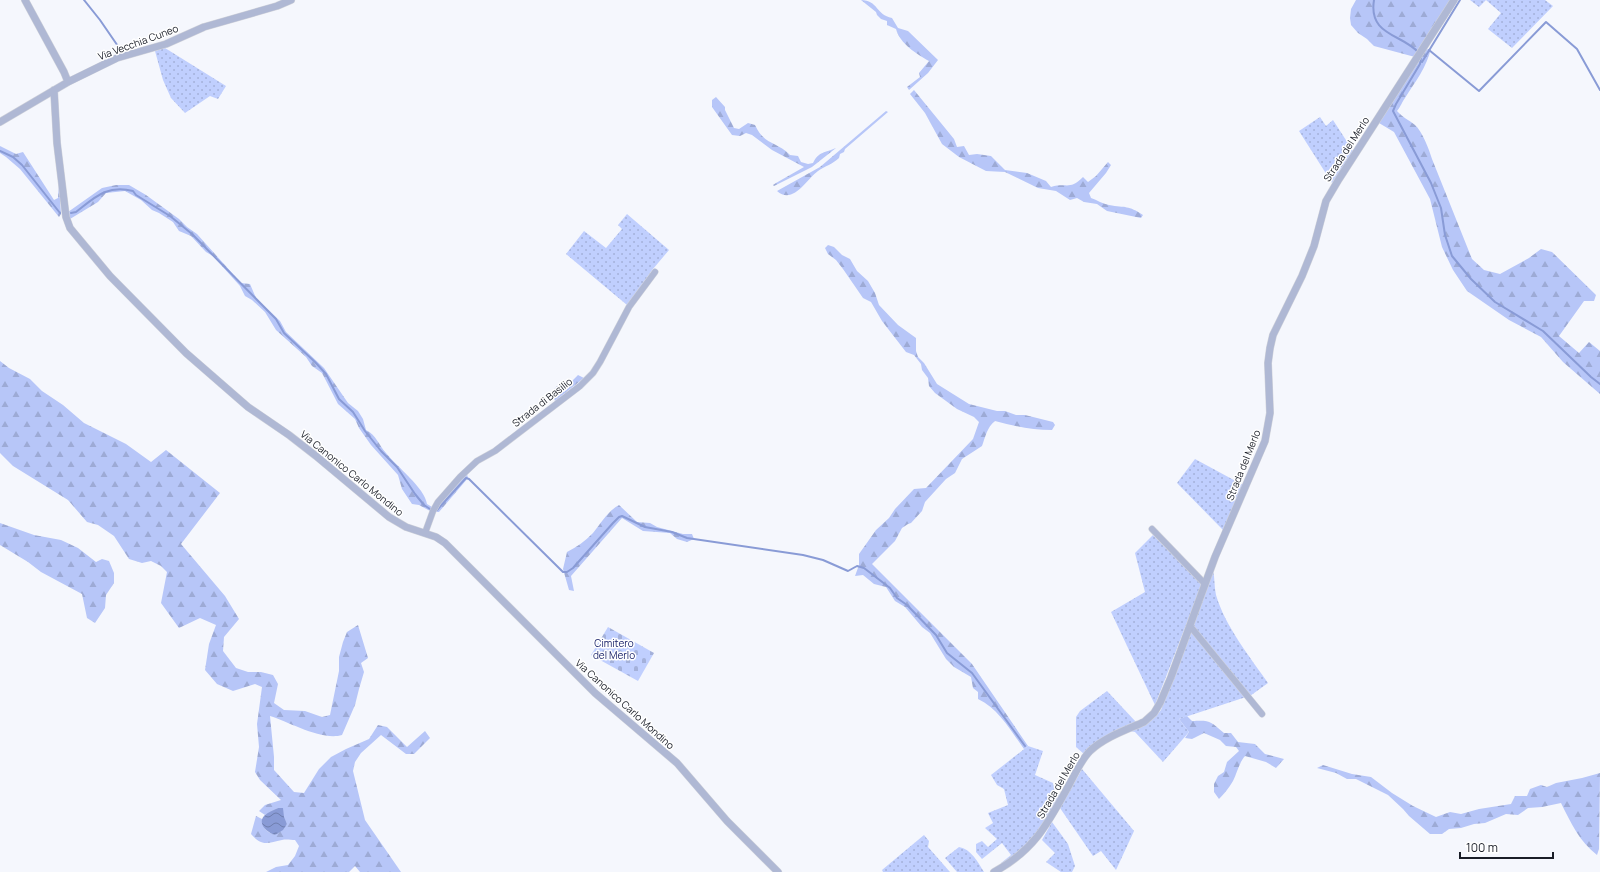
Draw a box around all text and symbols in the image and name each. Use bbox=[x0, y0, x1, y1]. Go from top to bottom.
street label: Via Vecchia Cuneo bbox=[96, 21, 180, 63]
street label: Strada del Merlo bbox=[1320, 114, 1372, 184]
street label: Strada di Basilio bbox=[509, 374, 575, 430]
street label: Via Canonico Carlo Mondino bbox=[298, 427, 406, 519]
street label: Strada del Merlo bbox=[1222, 428, 1264, 502]
park label: Cimitero del Merlo bbox=[593, 636, 635, 662]
street label: Via Canonico Carlo Mondino bbox=[572, 656, 678, 752]
street label: Strada del Merlo bbox=[1033, 749, 1083, 821]
scale bar bbox=[1460, 834, 1553, 860]
text: 100 m bbox=[1466, 839, 1498, 856]

